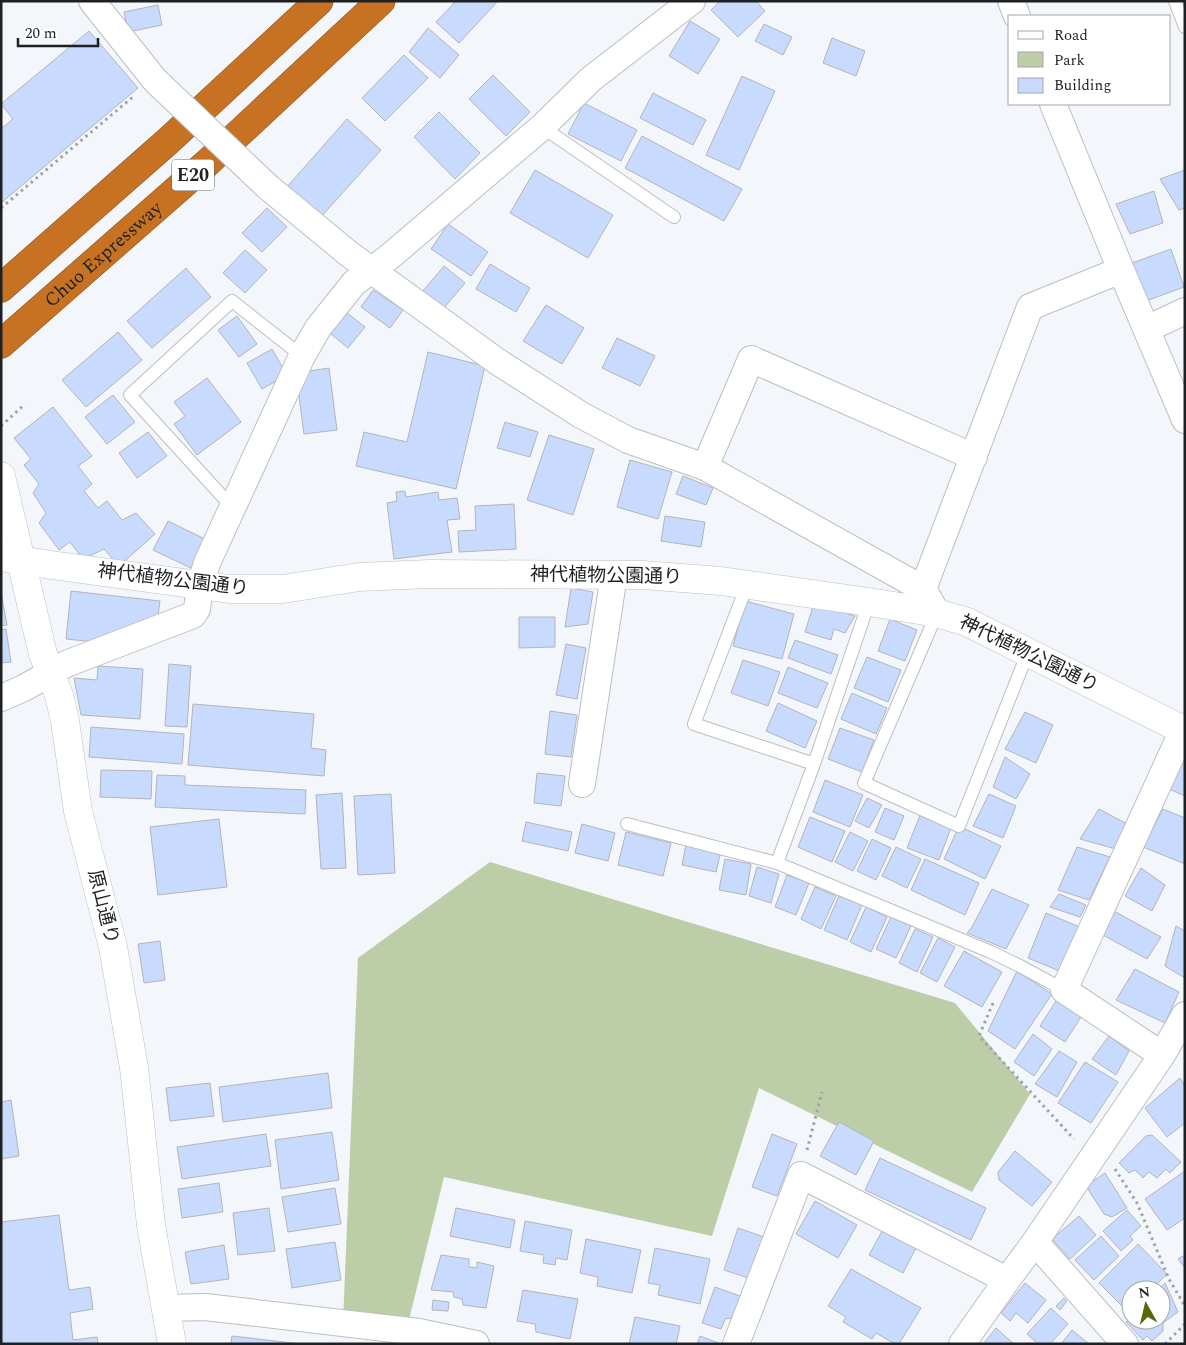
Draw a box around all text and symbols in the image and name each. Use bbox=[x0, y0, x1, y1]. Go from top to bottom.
scale bar bbox=[18, 15, 98, 47]
legend bbox=[1008, 15, 1171, 105]
text: 20 m bbox=[25, 22, 57, 45]
text: Road bbox=[1054, 24, 1088, 47]
text: Park bbox=[1054, 49, 1085, 72]
text: Building bbox=[1054, 74, 1111, 97]
road number: E20 bbox=[172, 160, 214, 190]
street label: Chuo Expressway bbox=[38, 194, 169, 314]
street label: 神代植物公園通り bbox=[96, 556, 250, 604]
street label: 神代植物公園通り bbox=[530, 560, 682, 592]
street label: 神代植物公園通り bbox=[954, 608, 1104, 700]
street label: 原山通り bbox=[80, 867, 126, 947]
north arrow bbox=[1121, 1280, 1171, 1330]
text: N bbox=[1137, 1281, 1151, 1304]

